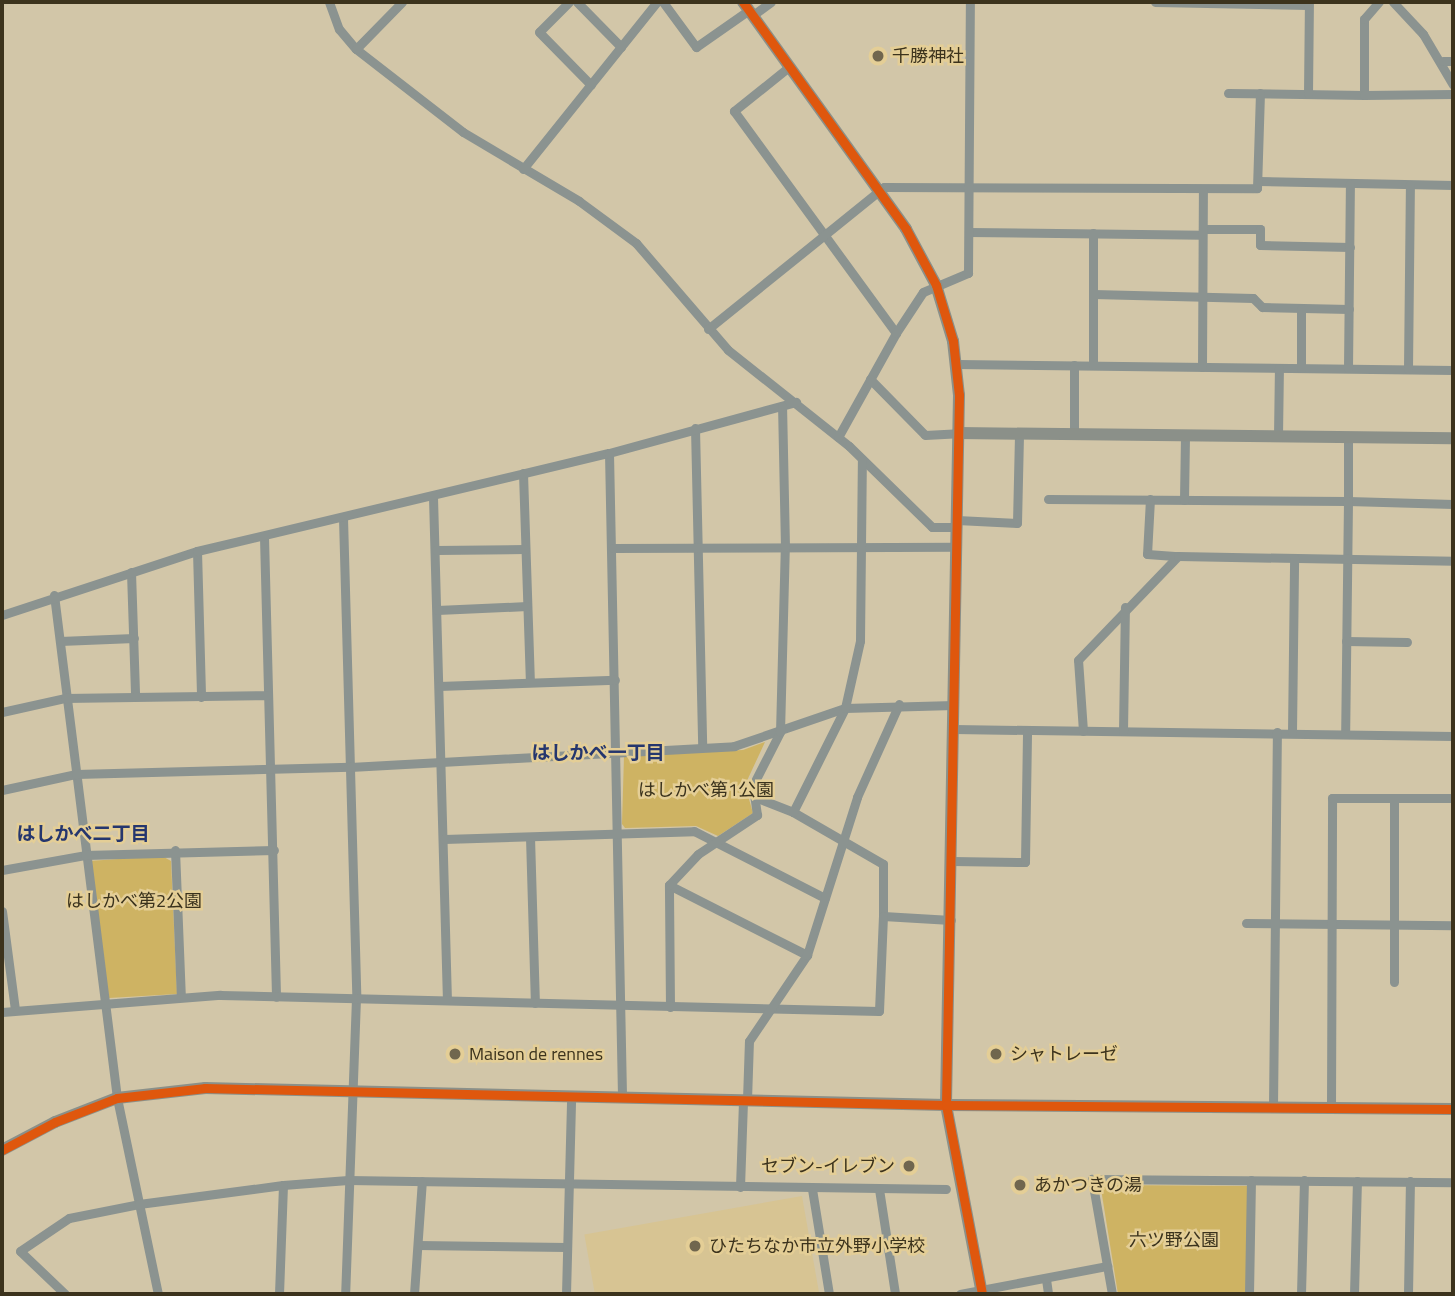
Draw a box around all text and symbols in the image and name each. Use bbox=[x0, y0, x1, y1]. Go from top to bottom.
place label: 千勝神社 bbox=[892, 45, 964, 67]
marker: 千勝神社 bbox=[870, 48, 886, 64]
district label: はしかべ一丁目 bbox=[532, 741, 664, 763]
park label: はしかべ第1公園 bbox=[638, 779, 774, 801]
district label: はしかべ二丁目 bbox=[17, 822, 149, 844]
park label: はしかべ第2公園 bbox=[66, 890, 202, 912]
place label: Maison de rennes bbox=[469, 1043, 603, 1065]
place label: シャトレーゼ bbox=[1010, 1043, 1118, 1065]
marker: Maison de rennes bbox=[447, 1046, 463, 1062]
marker: シャトレーゼ bbox=[988, 1046, 1004, 1062]
place label: セブン-イレブン bbox=[761, 1155, 895, 1177]
marker: セブン-イレブン bbox=[901, 1158, 917, 1174]
place label: あかつきの湯 bbox=[1034, 1174, 1142, 1196]
marker: あかつきの湯 bbox=[1012, 1177, 1028, 1193]
park label: 六ツ野公園 bbox=[1129, 1229, 1219, 1251]
place label: ひたちなか市立外野小学校 bbox=[709, 1235, 925, 1257]
marker: ひたちなか市立外野小学校 bbox=[687, 1238, 703, 1254]

